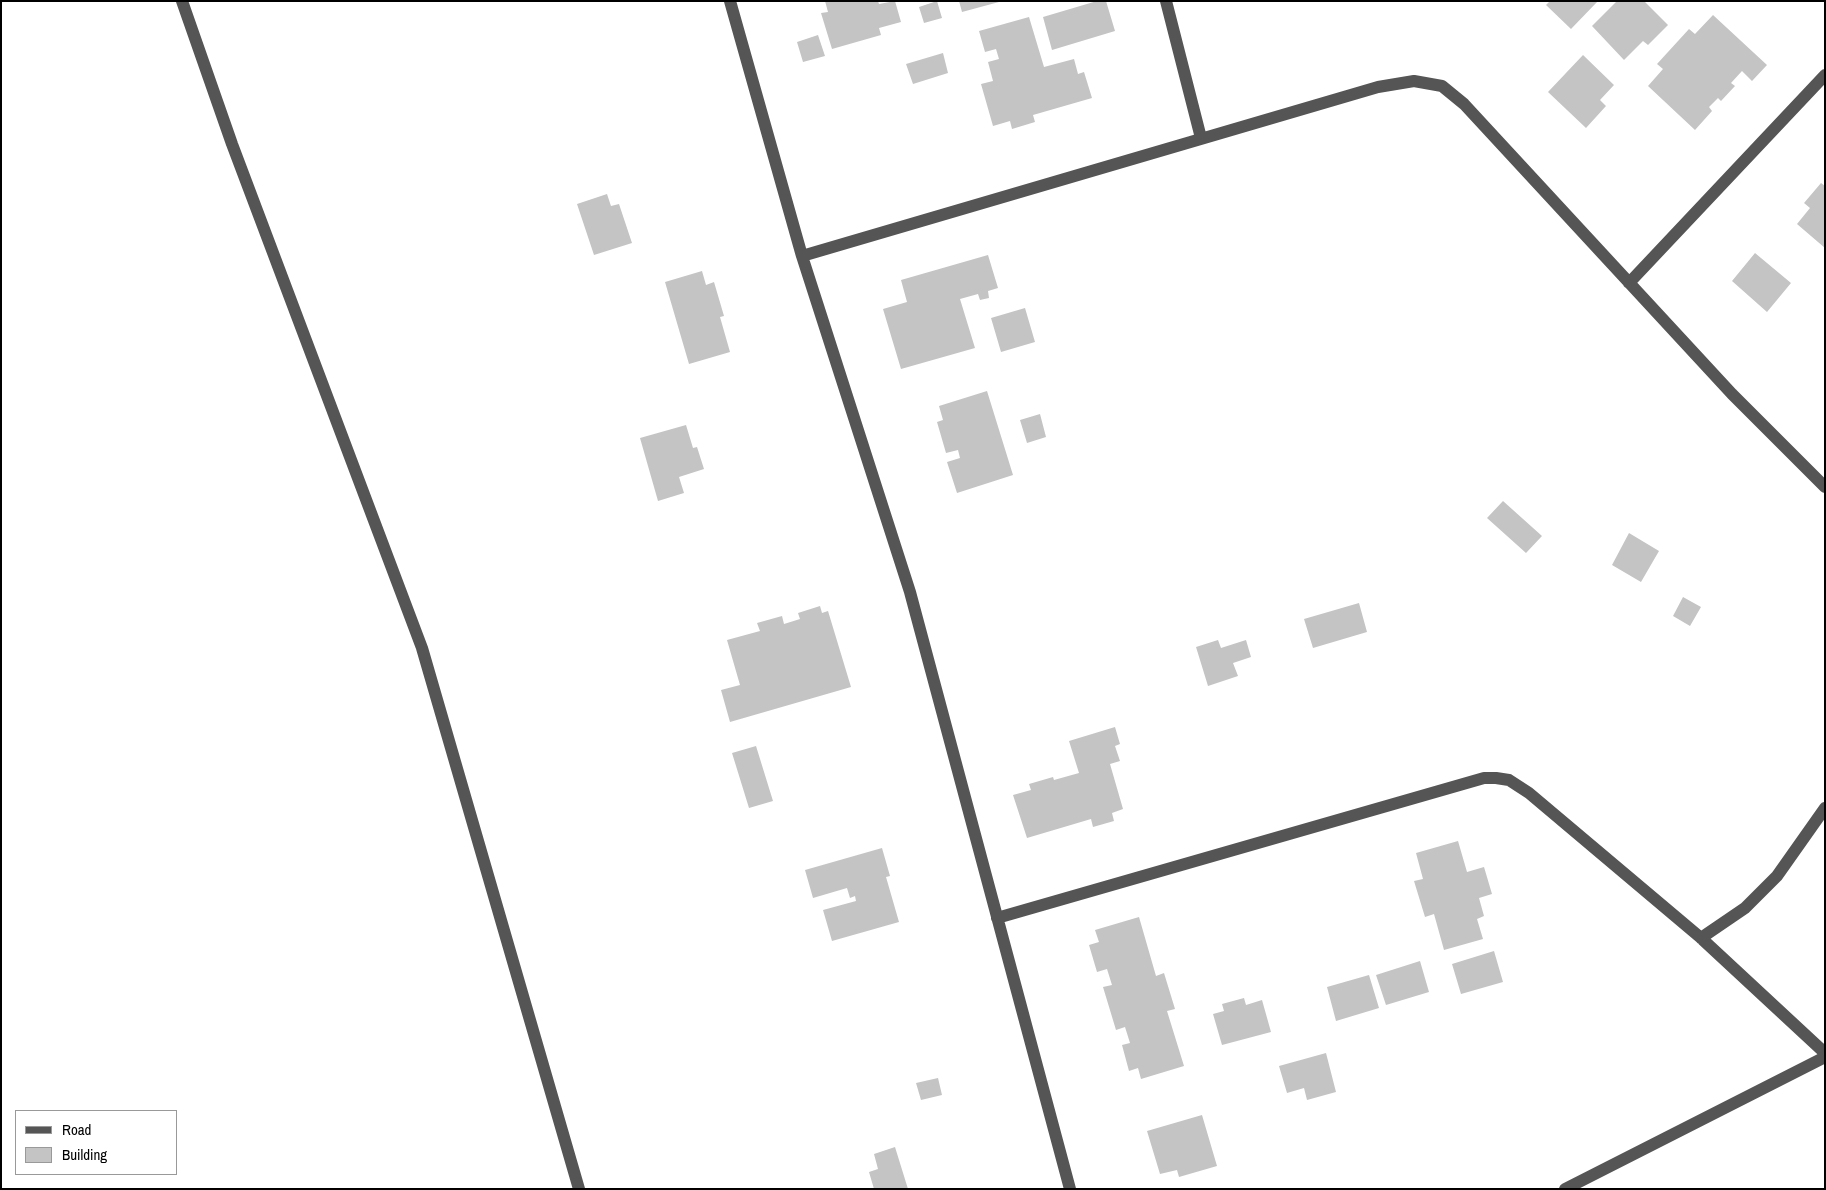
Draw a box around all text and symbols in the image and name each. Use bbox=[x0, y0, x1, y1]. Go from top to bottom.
legend bbox=[15, 1110, 178, 1175]
text: Road bbox=[62, 1119, 91, 1140]
text: Building bbox=[62, 1144, 107, 1165]

